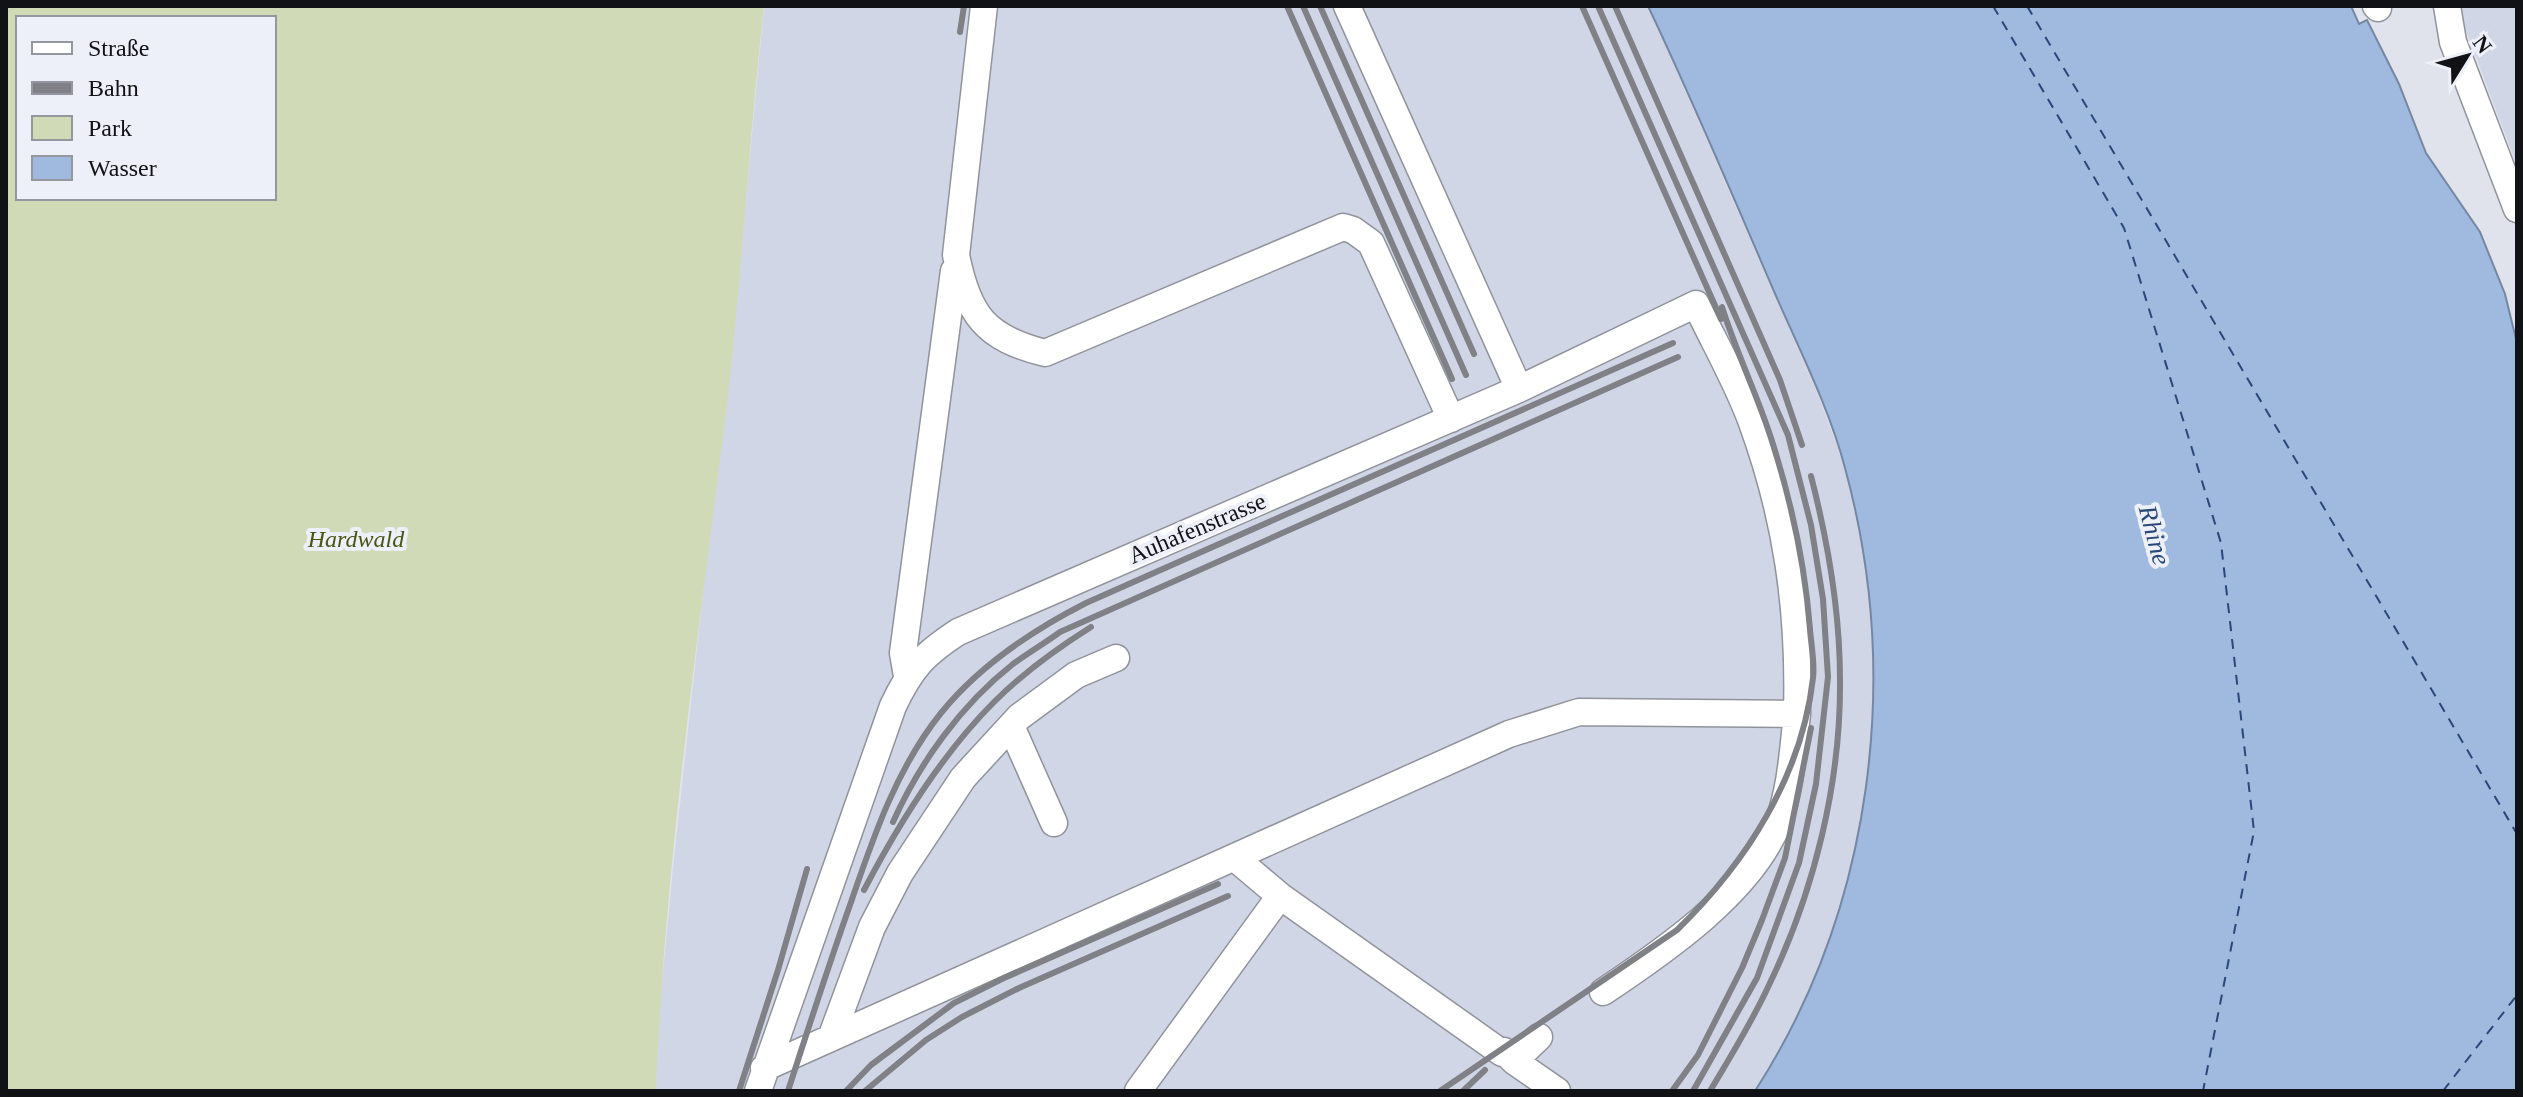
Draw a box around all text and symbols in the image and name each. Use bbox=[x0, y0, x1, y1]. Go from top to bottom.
legend bbox=[16, 16, 276, 200]
north arrow bbox=[2427, 16, 2507, 96]
text: N bbox=[2468, 30, 2497, 58]
text: Straße bbox=[88, 35, 149, 61]
text: Bahn bbox=[88, 75, 139, 101]
text: Park bbox=[88, 115, 132, 141]
text: Wasser bbox=[88, 155, 157, 181]
street label: Auhafenstrasse bbox=[1124, 487, 1270, 569]
water label: Rhine bbox=[2132, 501, 2176, 568]
park label: Hardwald bbox=[307, 526, 405, 552]

